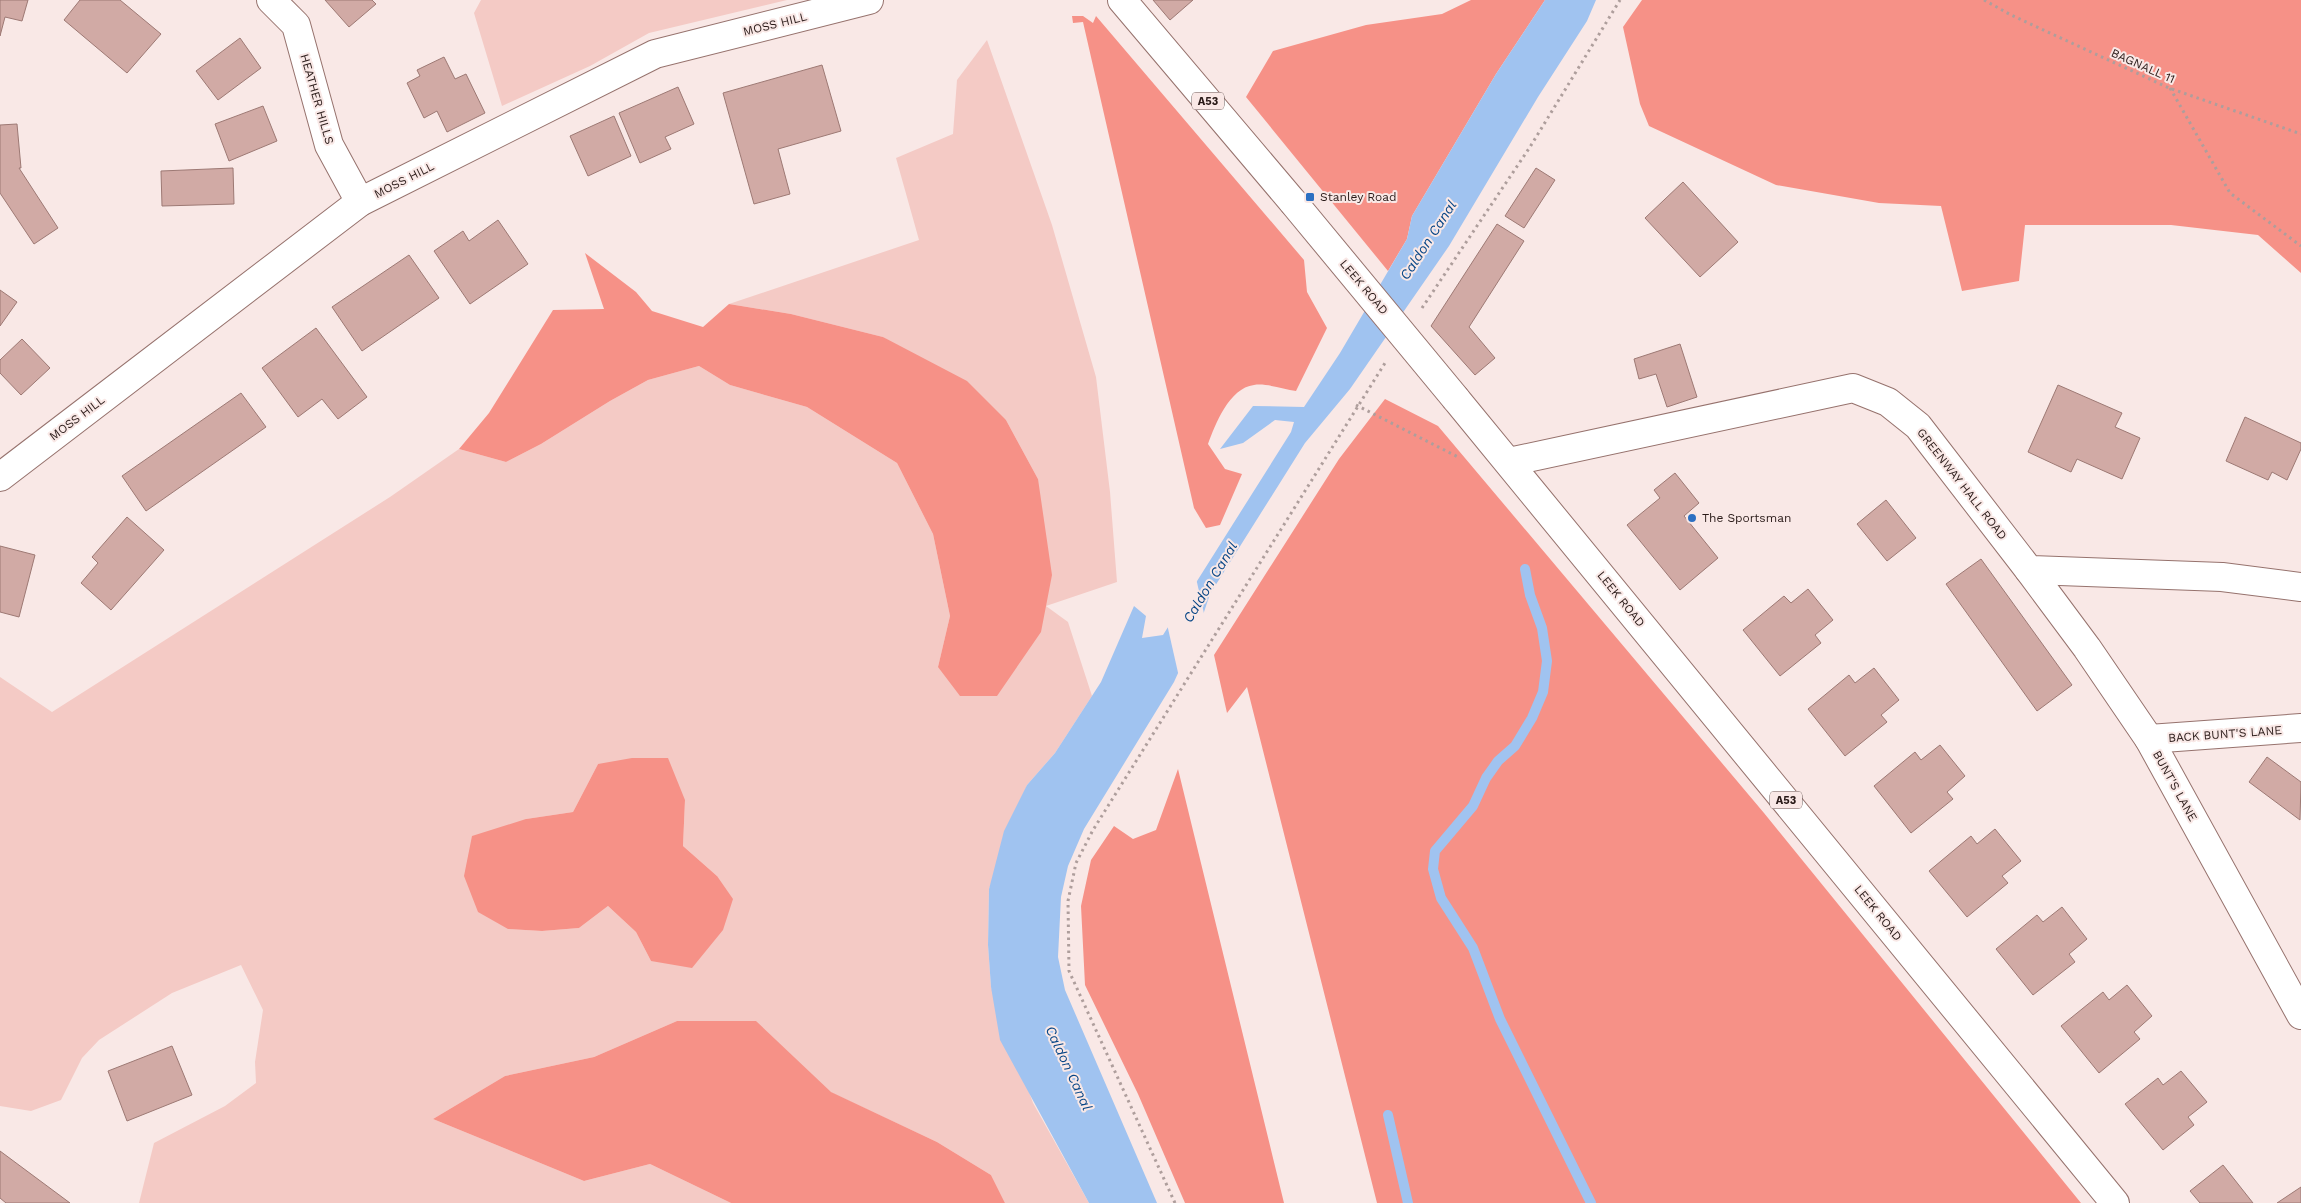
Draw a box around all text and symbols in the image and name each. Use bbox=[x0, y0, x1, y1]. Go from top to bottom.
street label: MOSS HILL bbox=[742, 9, 808, 39]
street label: BAGNALL 11 bbox=[2109, 46, 2177, 86]
street label: HEATHER HILLS bbox=[297, 52, 337, 146]
road number: A53 bbox=[1192, 92, 1224, 110]
street label: MOSS HILL bbox=[372, 159, 436, 201]
place label: Stanley Road bbox=[1320, 190, 1397, 204]
marker: Stanley Road bbox=[1304, 191, 1316, 203]
water label: Caldon Canal bbox=[1396, 197, 1460, 283]
street label: LEEK ROAD bbox=[1337, 257, 1391, 317]
street label: MOSS HILL bbox=[47, 393, 107, 443]
street label: GREENWAY HALL ROAD bbox=[1914, 426, 2010, 542]
place label: The Sportsman bbox=[1702, 511, 1791, 525]
marker: The Sportsman bbox=[1686, 512, 1698, 524]
water label: Caldon Canal bbox=[1180, 539, 1240, 625]
street label: LEEK ROAD bbox=[1594, 568, 1648, 630]
street label: BACK BUNT'S LANE bbox=[2168, 723, 2283, 745]
street label: BUNT'S LANE bbox=[2150, 748, 2200, 824]
road number: A53 bbox=[1770, 792, 1802, 808]
street label: LEEK ROAD bbox=[1851, 882, 1905, 944]
water label: Caldon Canal bbox=[1042, 1023, 1096, 1113]

